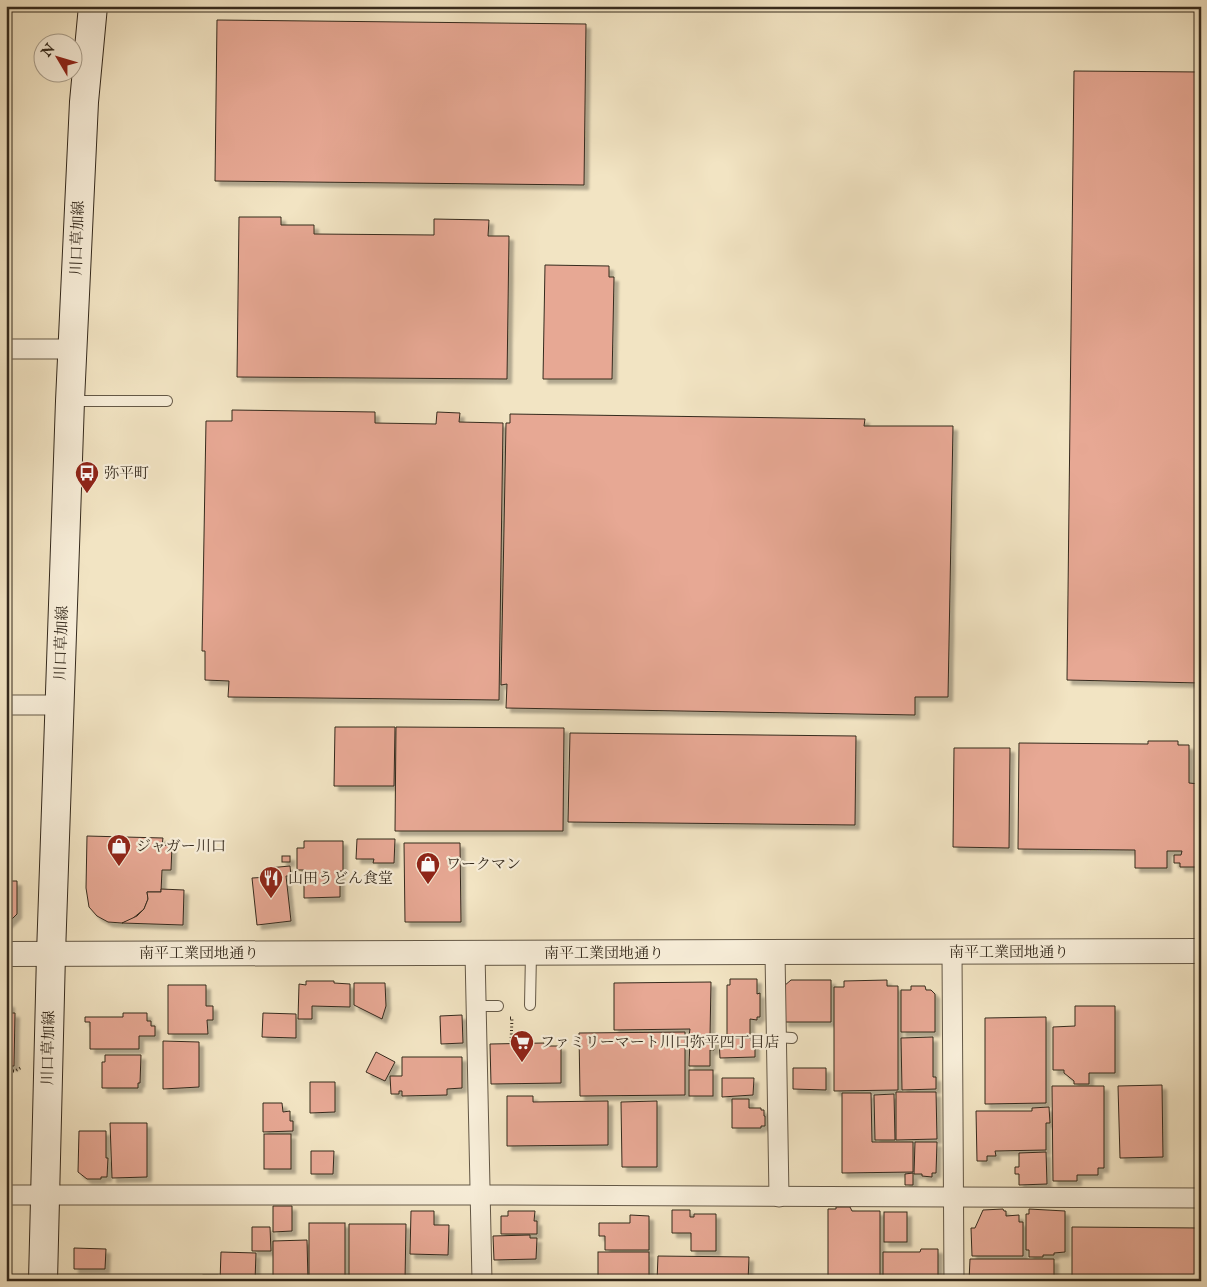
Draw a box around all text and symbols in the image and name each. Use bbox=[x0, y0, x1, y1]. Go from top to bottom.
north arrow bbox=[32, 32, 82, 82]
text: N bbox=[37, 40, 59, 62]
street label: 川口草加線 bbox=[67, 200, 88, 276]
bus stop icon: 弥平町 bbox=[74, 460, 100, 494]
place label: 弥平町 bbox=[104, 464, 149, 483]
street label: 川口草加線 bbox=[51, 605, 72, 681]
shop icon: ジャガー川口 bbox=[106, 833, 132, 867]
place label: ジャガー川口 bbox=[136, 837, 226, 856]
shop icon: ワークマン bbox=[415, 851, 441, 885]
place label: ワークマン bbox=[446, 855, 521, 874]
restaurant icon: 山田うどん食堂 bbox=[258, 865, 284, 899]
place label: 山田うどん食堂 bbox=[288, 869, 393, 888]
street label: 南平工業団地通り bbox=[949, 943, 1069, 962]
street label: 南平工業団地通り bbox=[139, 944, 259, 963]
street label: 南平工業団地通り bbox=[544, 944, 664, 963]
street label: 川口草加線 bbox=[38, 1010, 59, 1086]
supermarket icon: ファミリーマート川口弥平四丁目店 bbox=[509, 1029, 535, 1063]
place label: ファミリーマート川口弥平四丁目店 bbox=[540, 1033, 780, 1052]

